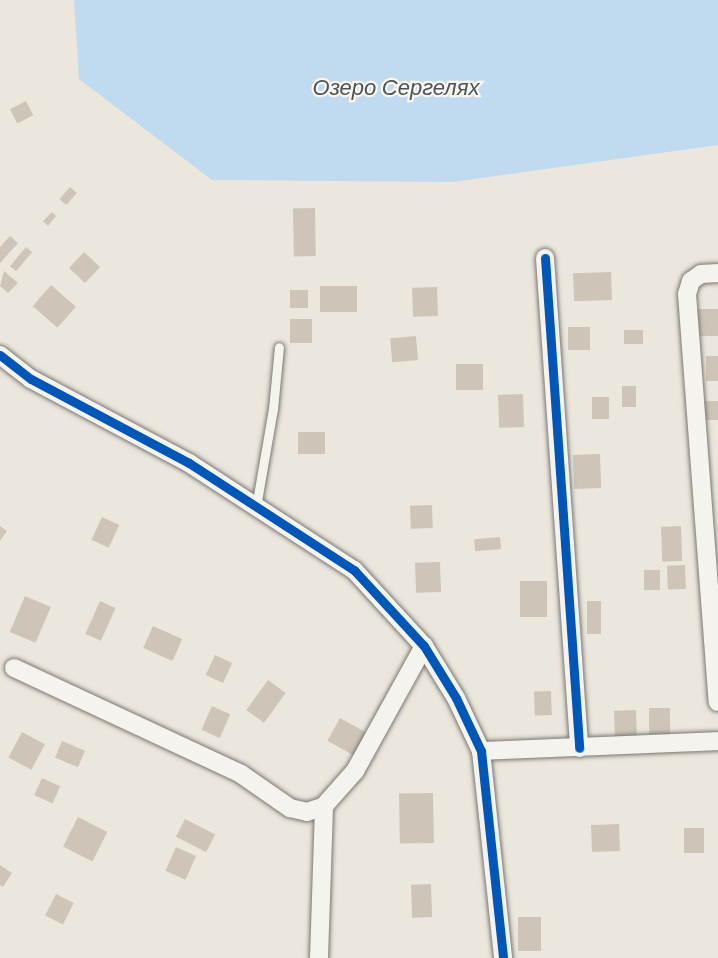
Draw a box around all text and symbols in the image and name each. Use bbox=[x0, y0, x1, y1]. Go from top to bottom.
water label: Озеро Сергелях bbox=[313, 78, 479, 104]

